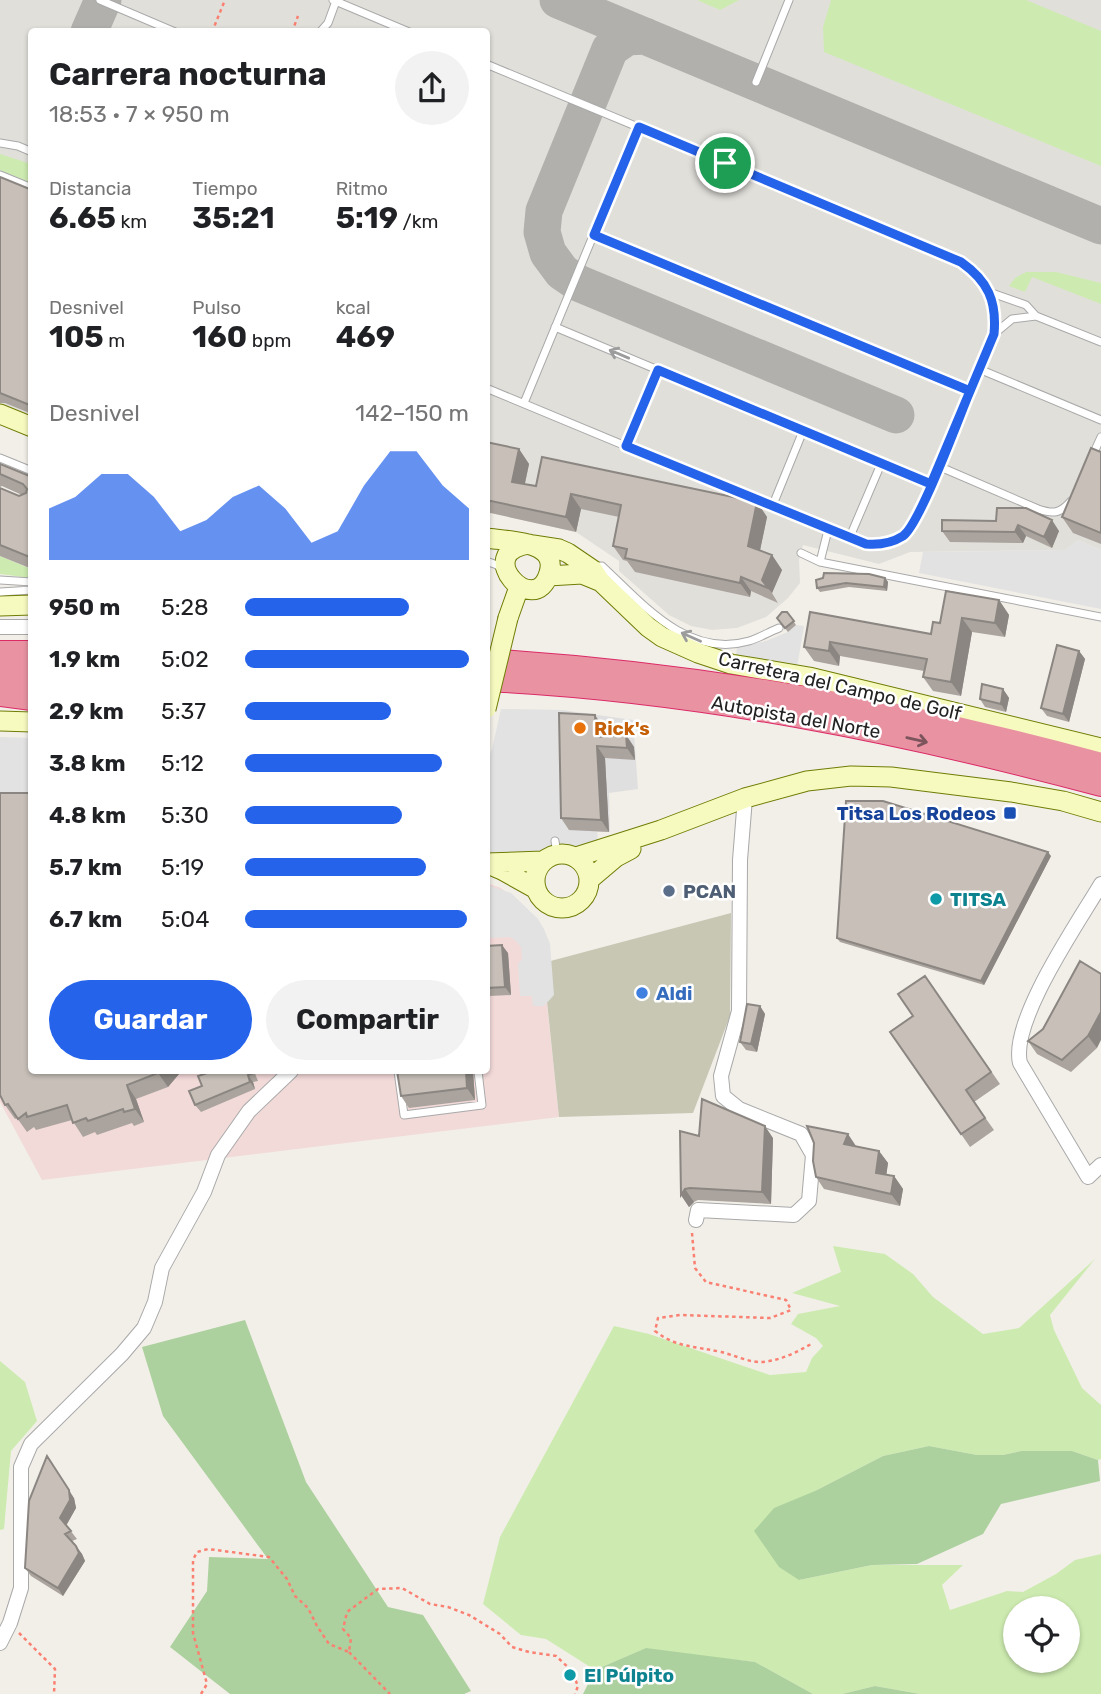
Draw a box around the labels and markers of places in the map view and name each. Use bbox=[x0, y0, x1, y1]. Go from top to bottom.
pin bbox=[695, 133, 755, 193]
place label: Rick's bbox=[594, 717, 650, 740]
marker: Rick's bbox=[572, 720, 588, 736]
place label: Titsa Los Rodeos bbox=[837, 802, 996, 825]
marker: Titsa Los Rodeos bbox=[1002, 805, 1018, 821]
place label: PCAN bbox=[683, 880, 736, 903]
marker: PCAN bbox=[661, 883, 677, 899]
place label: TITSA bbox=[950, 888, 1006, 911]
marker: TITSA bbox=[928, 891, 944, 907]
place label: Aldi bbox=[656, 982, 692, 1005]
marker: Aldi bbox=[634, 985, 650, 1001]
place label: El Púlpito bbox=[584, 1664, 674, 1687]
marker: El Púlpito bbox=[562, 1667, 578, 1683]

